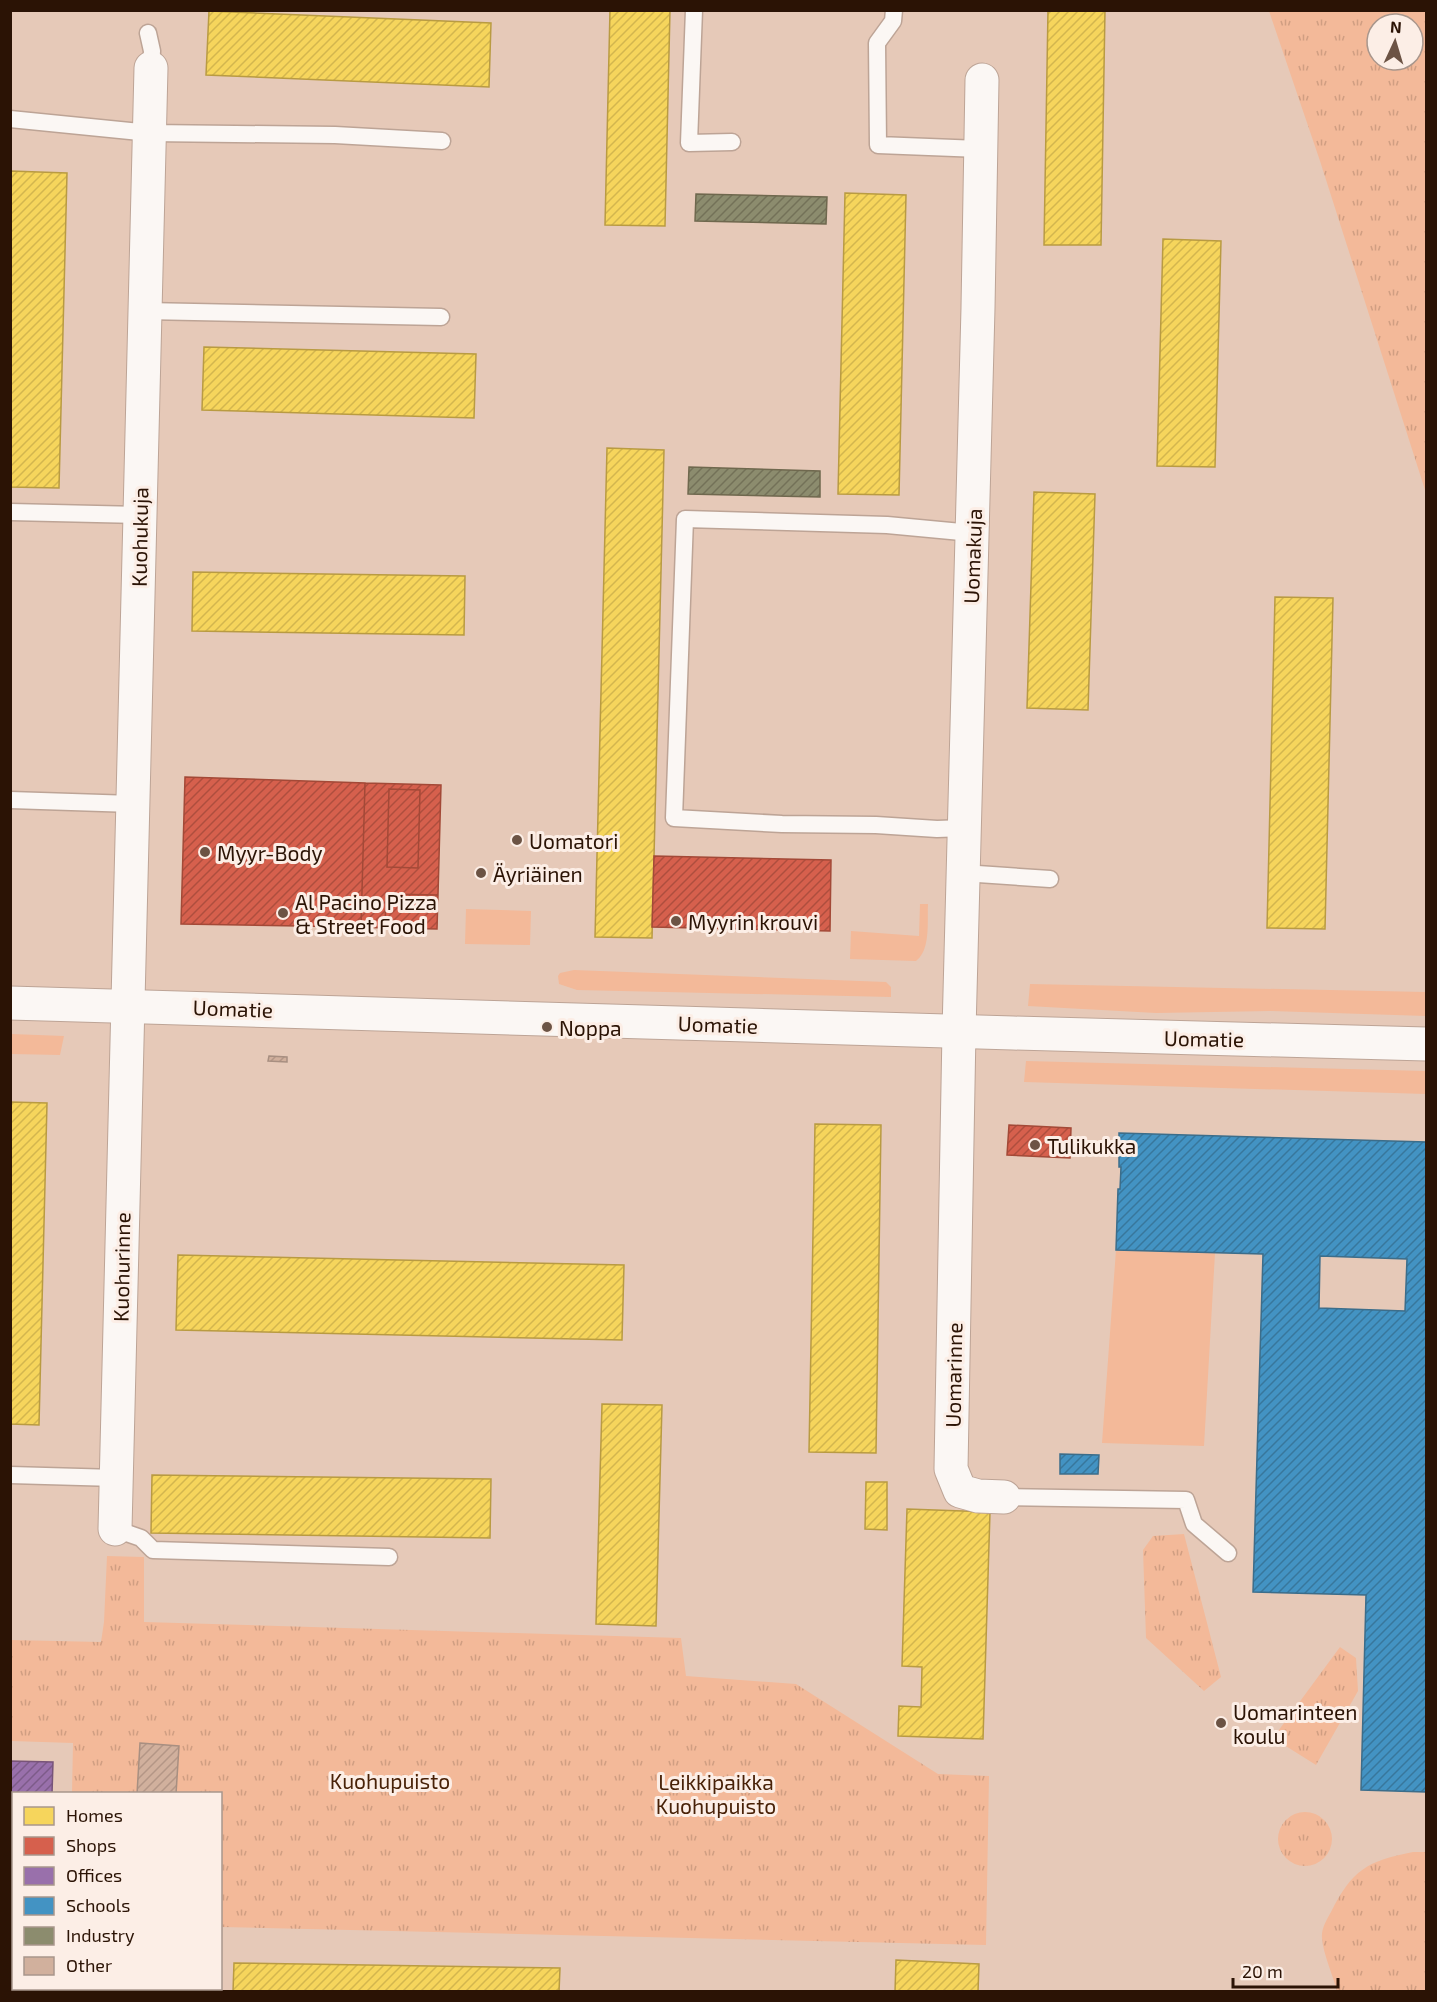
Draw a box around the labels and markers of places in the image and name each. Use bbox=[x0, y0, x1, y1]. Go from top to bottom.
place label: Uomatori bbox=[529, 828, 618, 853]
marker: Uomatori bbox=[510, 833, 524, 847]
place label: Myyr-Body bbox=[217, 840, 323, 865]
marker: Myyr-Body bbox=[198, 845, 212, 859]
place label: Äyriäinen bbox=[493, 861, 583, 886]
marker: Äyriäinen bbox=[474, 866, 488, 880]
place label: Al Pacino Pizza & Street Food bbox=[295, 889, 437, 938]
marker: Al Pacino Pizza & Street Food bbox=[276, 906, 290, 920]
place label: Myyrin krouvi bbox=[688, 909, 818, 934]
marker: Myyrin krouvi bbox=[669, 914, 683, 928]
place label: Noppa bbox=[559, 1015, 622, 1040]
marker: Noppa bbox=[540, 1020, 554, 1034]
place label: Tulikukka bbox=[1047, 1133, 1136, 1158]
marker: Tulikukka bbox=[1028, 1138, 1042, 1152]
place label: Uomarinteen koulu bbox=[1233, 1699, 1357, 1748]
marker: Uomarinteen koulu bbox=[1214, 1716, 1228, 1730]

